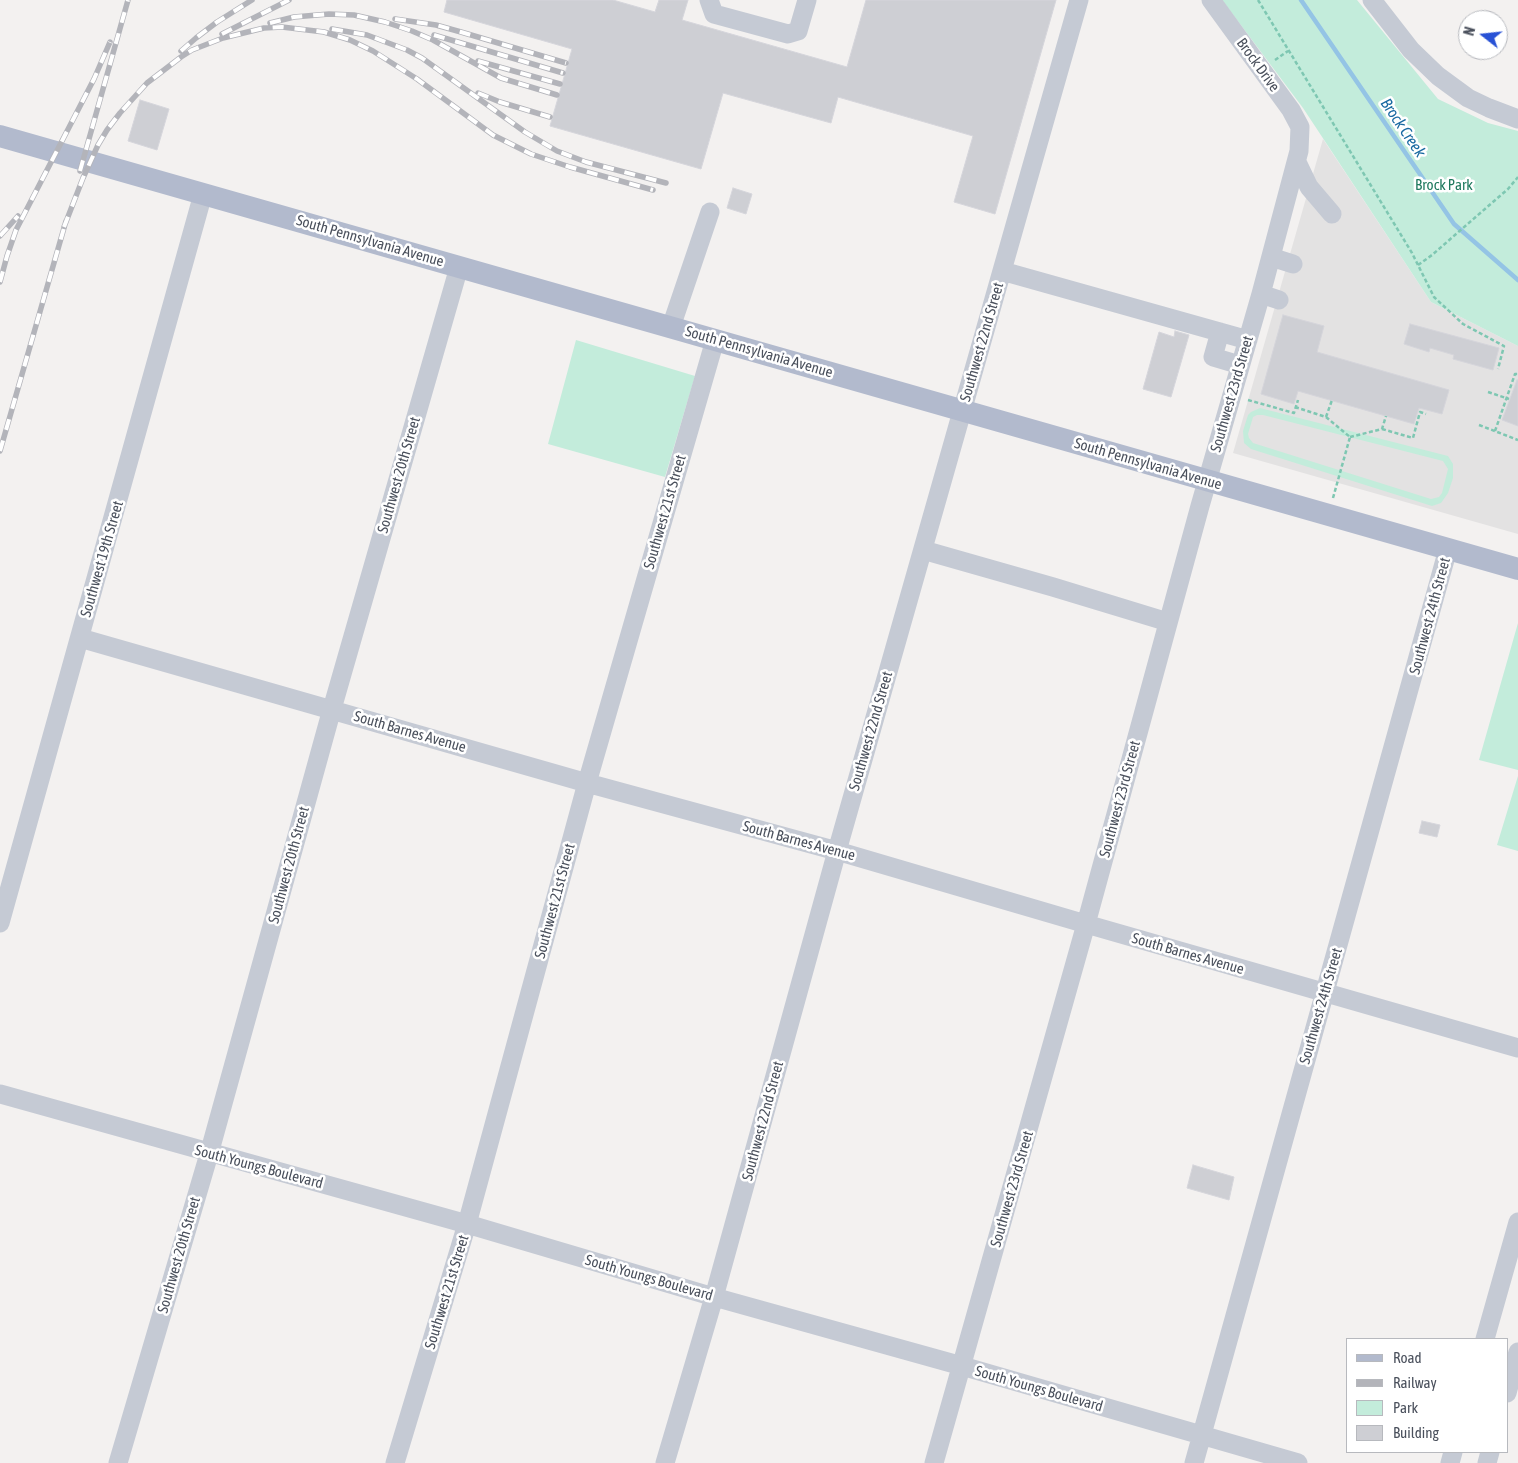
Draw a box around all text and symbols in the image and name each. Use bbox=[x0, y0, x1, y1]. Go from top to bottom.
north arrow bbox=[1458, 10, 1508, 60]
text: N bbox=[1461, 25, 1478, 37]
street label: Brock Drive bbox=[1233, 35, 1283, 95]
water label: Brock Creek bbox=[1376, 95, 1430, 161]
park label: Brock Park bbox=[1415, 176, 1473, 194]
street label: South Pennsylvania Avenue bbox=[294, 211, 446, 271]
street label: Southwest 22nd Street bbox=[956, 280, 1008, 404]
street label: South Pennsylvania Avenue bbox=[683, 322, 835, 382]
street label: Southwest 23rd Street bbox=[1207, 334, 1257, 454]
street label: Southwest 20th Street bbox=[374, 415, 424, 535]
street label: South Pennsylvania Avenue bbox=[1072, 434, 1224, 494]
street label: Southwest 21st Street bbox=[640, 453, 690, 571]
street label: Southwest 19th Street bbox=[77, 499, 127, 619]
street label: Southwest 24th Street bbox=[1406, 556, 1454, 676]
street label: Southwest 22nd Street bbox=[845, 669, 897, 793]
street label: South Barnes Avenue bbox=[352, 707, 468, 757]
street label: Southwest 23rd Street bbox=[1096, 739, 1144, 859]
street label: Southwest 20th Street bbox=[265, 805, 313, 925]
street label: South Barnes Avenue bbox=[741, 817, 857, 865]
street label: Southwest 21st Street bbox=[531, 842, 579, 960]
street label: South Barnes Avenue bbox=[1130, 929, 1246, 979]
street label: Southwest 24th Street bbox=[1296, 946, 1346, 1066]
street label: Southwest 22nd Street bbox=[738, 1059, 788, 1183]
street label: Southwest 23rd Street bbox=[987, 1129, 1037, 1249]
street label: South Youngs Boulevard bbox=[193, 1141, 325, 1193]
street label: Southwest 20th Street bbox=[154, 1195, 204, 1315]
street label: Southwest 21st Street bbox=[421, 1233, 473, 1351]
street label: South Youngs Boulevard bbox=[583, 1251, 715, 1305]
legend bbox=[1346, 1338, 1508, 1453]
text: Road bbox=[1393, 1349, 1422, 1366]
street label: South Youngs Boulevard bbox=[973, 1362, 1105, 1416]
text: Railway bbox=[1393, 1374, 1437, 1391]
text: Park bbox=[1393, 1399, 1418, 1416]
text: Building bbox=[1393, 1424, 1439, 1441]

